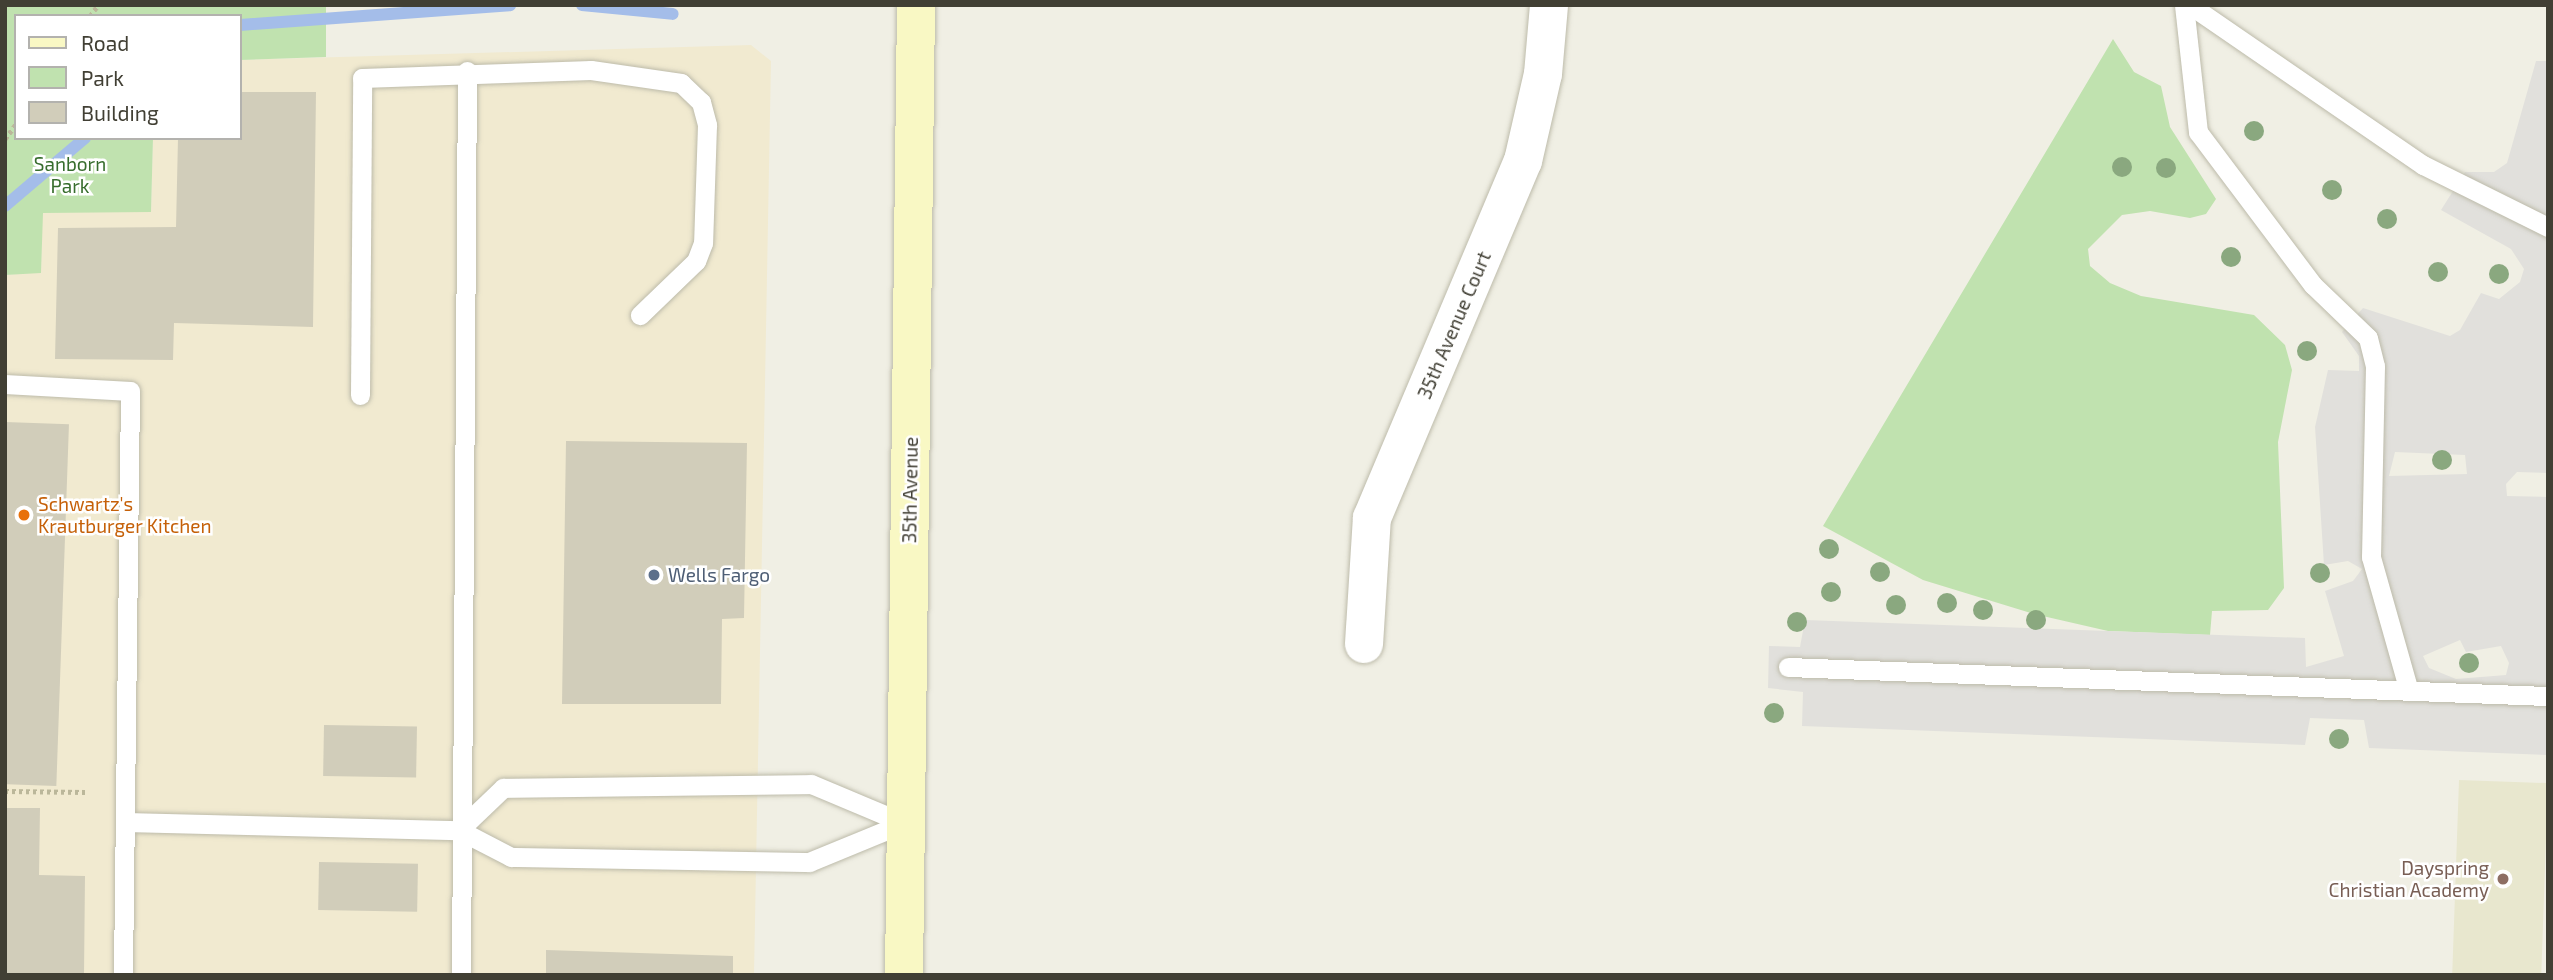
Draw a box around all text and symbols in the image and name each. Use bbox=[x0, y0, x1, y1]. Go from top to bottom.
legend bbox=[14, 14, 242, 140]
text: Road bbox=[81, 30, 129, 55]
text: Park bbox=[81, 65, 124, 90]
text: Building bbox=[81, 100, 159, 125]
park label: Sanborn Park bbox=[34, 153, 106, 197]
street label: 35th Avenue Court bbox=[1413, 248, 1495, 402]
street label: 35th Avenue bbox=[898, 436, 922, 544]
place label: Schwartz's Krautburger Kitchen bbox=[38, 493, 212, 537]
marker: Schwartz's Krautburger Kitchen bbox=[16, 507, 32, 523]
place label: Wells Fargo bbox=[668, 564, 770, 586]
marker: Wells Fargo bbox=[646, 567, 662, 583]
place label: Dayspring Christian Academy bbox=[2328, 857, 2489, 901]
marker: Dayspring Christian Academy bbox=[2495, 871, 2511, 887]

